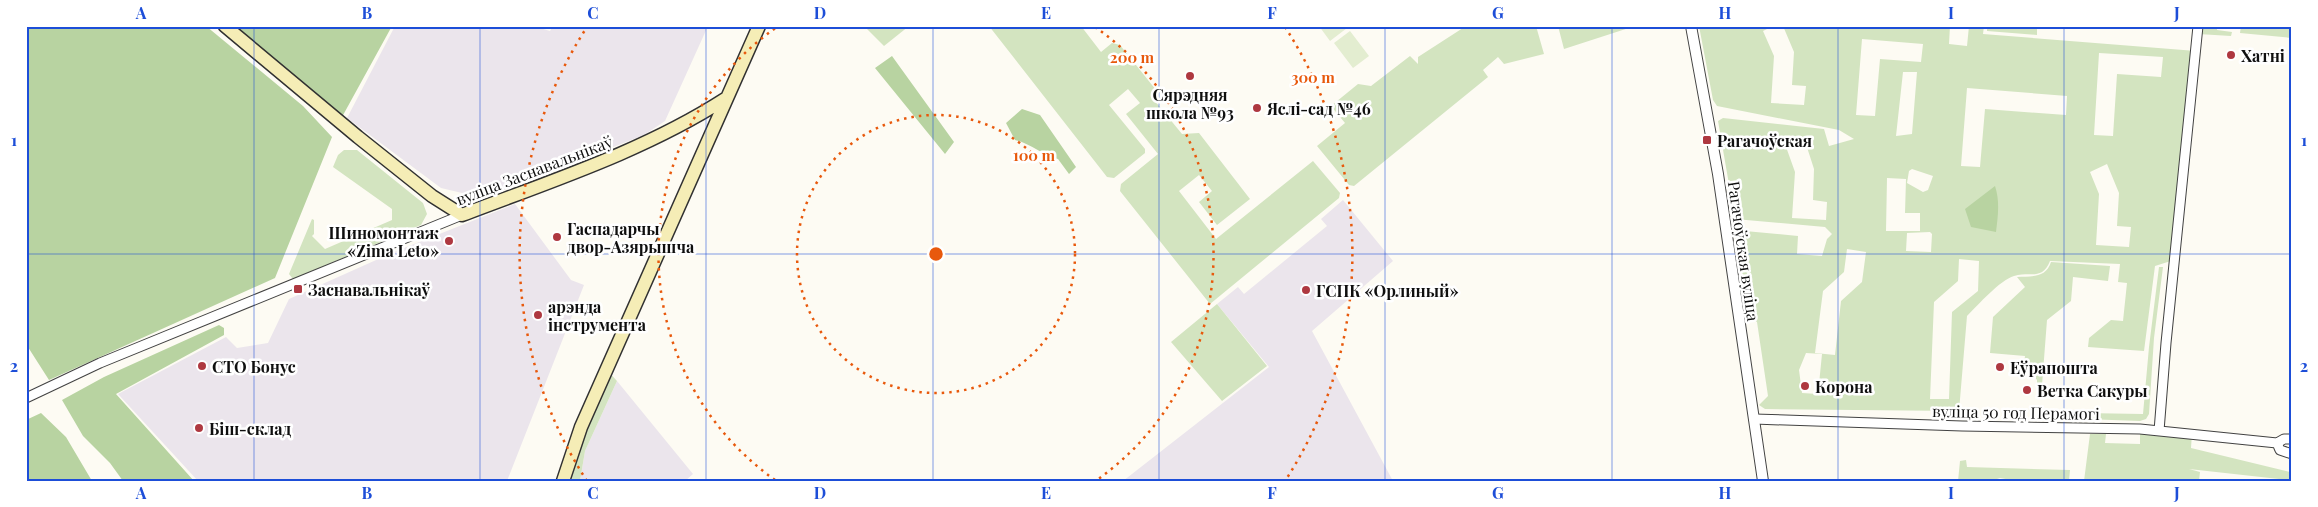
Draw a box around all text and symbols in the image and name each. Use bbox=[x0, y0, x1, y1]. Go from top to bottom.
text: A bbox=[135, 2, 147, 23]
text: B bbox=[362, 2, 373, 23]
text: C bbox=[587, 2, 599, 23]
text: D bbox=[814, 2, 826, 23]
text: E bbox=[1041, 2, 1051, 23]
text: F bbox=[1267, 2, 1277, 23]
text: G bbox=[1492, 2, 1504, 23]
text: H bbox=[1719, 2, 1732, 23]
text: I bbox=[1948, 2, 1954, 23]
text: J bbox=[2173, 2, 2180, 23]
place label: Хатні bbox=[2241, 45, 2285, 66]
text: 200 m bbox=[1110, 47, 1155, 67]
marker: Хатні bbox=[2225, 49, 2237, 61]
text: 300 m bbox=[1291, 67, 1335, 87]
marker: Сярэдняя школа №93 bbox=[1184, 70, 1196, 82]
place label: Сярэдняя школа №93 bbox=[1146, 84, 1234, 123]
place label: Яслі-сад №46 bbox=[1266, 98, 1371, 119]
marker: Яслі-сад №46 bbox=[1251, 102, 1263, 114]
text: 1 bbox=[11, 129, 17, 150]
text: 1 bbox=[2301, 129, 2307, 150]
street label: вуліца Заснавальнікаў bbox=[453, 130, 615, 210]
place label: Рагачоўская bbox=[1717, 130, 1812, 151]
marker: Рагачоўская bbox=[1701, 134, 1713, 146]
text: 100 m bbox=[1013, 145, 1056, 165]
street label: Рагачоўская вуліца bbox=[1724, 180, 1764, 322]
place label: Гаспадарчы двор-Азярышча bbox=[567, 218, 695, 257]
place label: Шиномонтаж «Zima Leto» bbox=[328, 222, 439, 261]
marker: Гаспадарчы двор-Азярышча bbox=[551, 231, 563, 243]
marker: Шиномонтаж «Zima Leto» bbox=[443, 235, 455, 247]
centre of rings bbox=[927, 245, 945, 263]
place label: Заснавальнікаў bbox=[308, 279, 431, 300]
place label: ГСПК «Орлиный» bbox=[1316, 280, 1459, 301]
marker: Заснавальнікаў bbox=[292, 283, 304, 295]
marker: ГСПК «Орлиный» bbox=[1300, 284, 1312, 296]
place label: арэнда інструмента bbox=[548, 296, 647, 335]
marker: арэнда інструмента bbox=[532, 309, 544, 321]
text: 2 bbox=[10, 355, 18, 376]
text: 2 bbox=[2300, 355, 2308, 376]
place label: СТО Бонус bbox=[212, 356, 296, 377]
place label: Еўрапошта bbox=[2010, 357, 2099, 378]
marker: СТО Бонус bbox=[196, 360, 208, 372]
marker: Еўрапошта bbox=[1994, 361, 2006, 373]
place label: Корона bbox=[1815, 376, 1873, 397]
marker: Корона bbox=[1799, 380, 1811, 392]
place label: Ветка Сакуры bbox=[2037, 380, 2148, 401]
marker: Ветка Сакуры bbox=[2021, 384, 2033, 396]
street label: вуліца 50 год Перамогі bbox=[1932, 400, 2100, 424]
place label: Біш-склад bbox=[209, 418, 291, 439]
marker: Біш-склад bbox=[193, 422, 205, 434]
text: A bbox=[135, 482, 147, 503]
text: B bbox=[362, 482, 373, 503]
text: C bbox=[587, 482, 599, 503]
text: D bbox=[814, 482, 826, 503]
text: E bbox=[1041, 482, 1051, 503]
text: F bbox=[1267, 482, 1277, 503]
text: G bbox=[1492, 482, 1504, 503]
text: H bbox=[1719, 482, 1732, 503]
text: I bbox=[1948, 482, 1954, 503]
text: J bbox=[2173, 482, 2180, 503]

